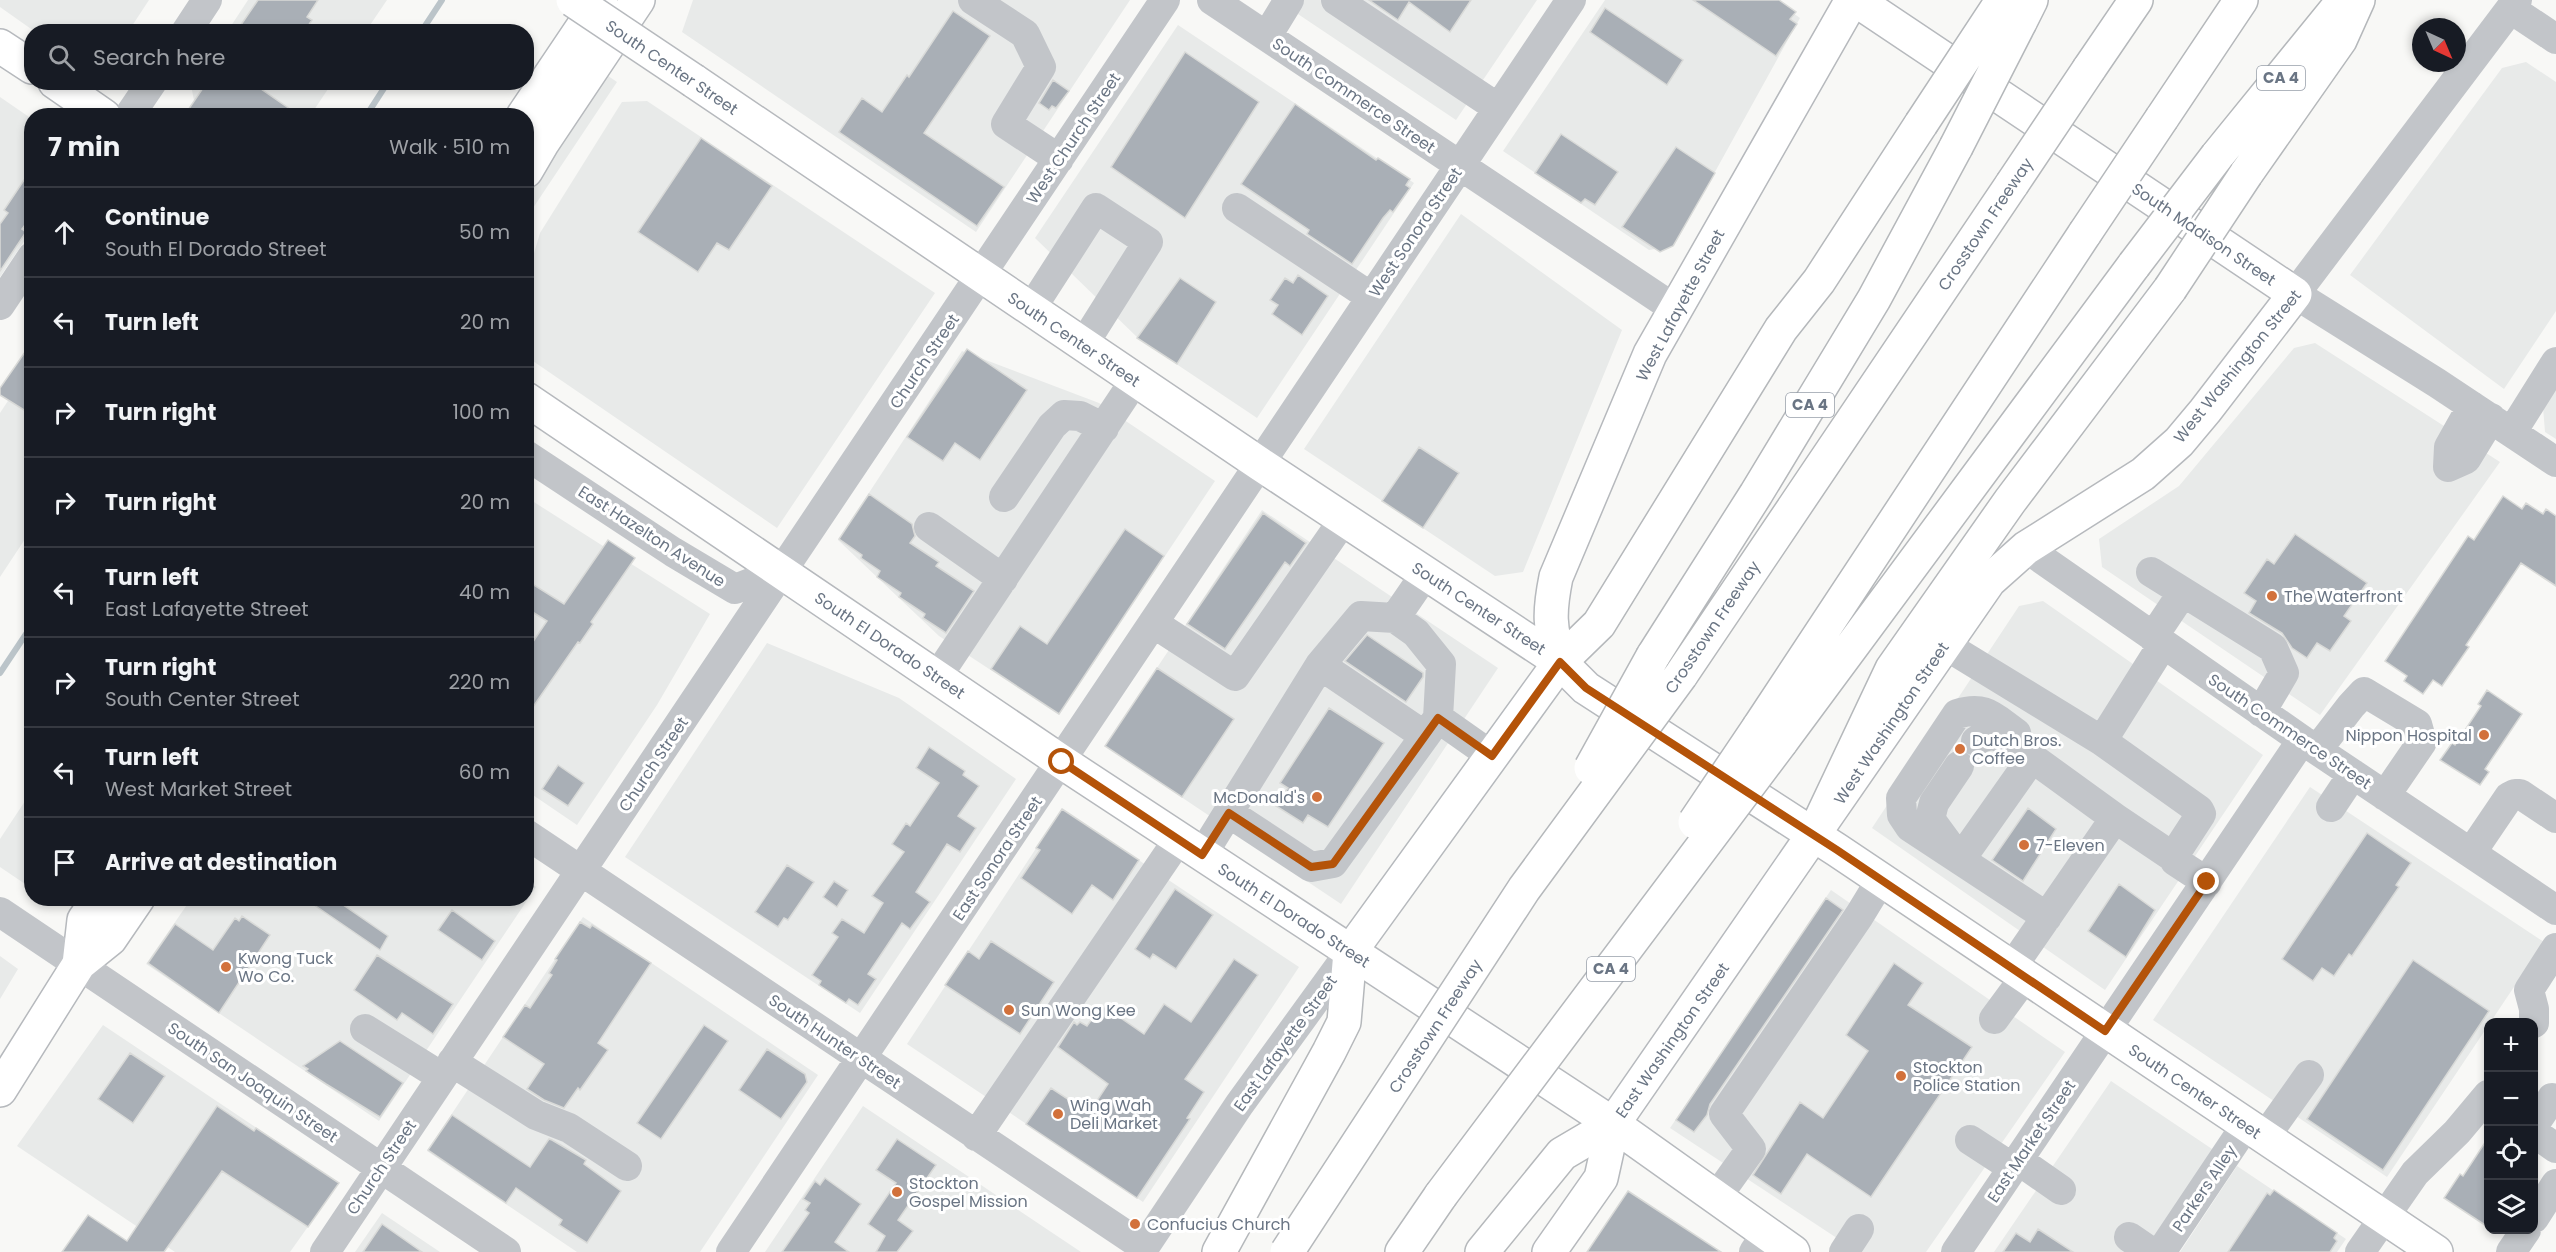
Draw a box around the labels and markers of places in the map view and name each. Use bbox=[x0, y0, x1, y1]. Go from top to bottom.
place label: The Waterfront bbox=[2284, 585, 2403, 608]
marker: The Waterfront bbox=[2265, 589, 2279, 603]
place label: Nippon Hospital bbox=[2345, 724, 2472, 747]
marker: Nippon Hospital bbox=[2477, 728, 2491, 742]
place label: Dutch Bros. Coffee bbox=[1972, 729, 2061, 770]
marker: Dutch Bros. Coffee bbox=[1953, 742, 1967, 756]
place label: McDonald's bbox=[1213, 786, 1305, 809]
marker: McDonald's bbox=[1310, 790, 1324, 804]
place label: 7-Eleven bbox=[2036, 834, 2105, 857]
marker: 7-Eleven bbox=[2017, 838, 2031, 852]
place label: Kwong Tuck Wo Co. bbox=[238, 947, 334, 988]
marker: Kwong Tuck Wo Co. bbox=[219, 960, 233, 974]
place label: Sun Wong Kee bbox=[1021, 999, 1136, 1022]
marker: Sun Wong Kee bbox=[1002, 1003, 1016, 1017]
place label: Stockton Police Station bbox=[1913, 1056, 2021, 1097]
marker: Stockton Police Station bbox=[1894, 1069, 1908, 1083]
place label: Wing Wah Deli Market bbox=[1070, 1094, 1158, 1135]
marker: Wing Wah Deli Market bbox=[1051, 1107, 1065, 1121]
place label: Stockton Gospel Mission bbox=[909, 1172, 1028, 1213]
marker: Stockton Gospel Mission bbox=[890, 1185, 904, 1199]
place label: Confucius Church bbox=[1147, 1213, 1291, 1236]
marker: Confucius Church bbox=[1128, 1217, 1142, 1231]

